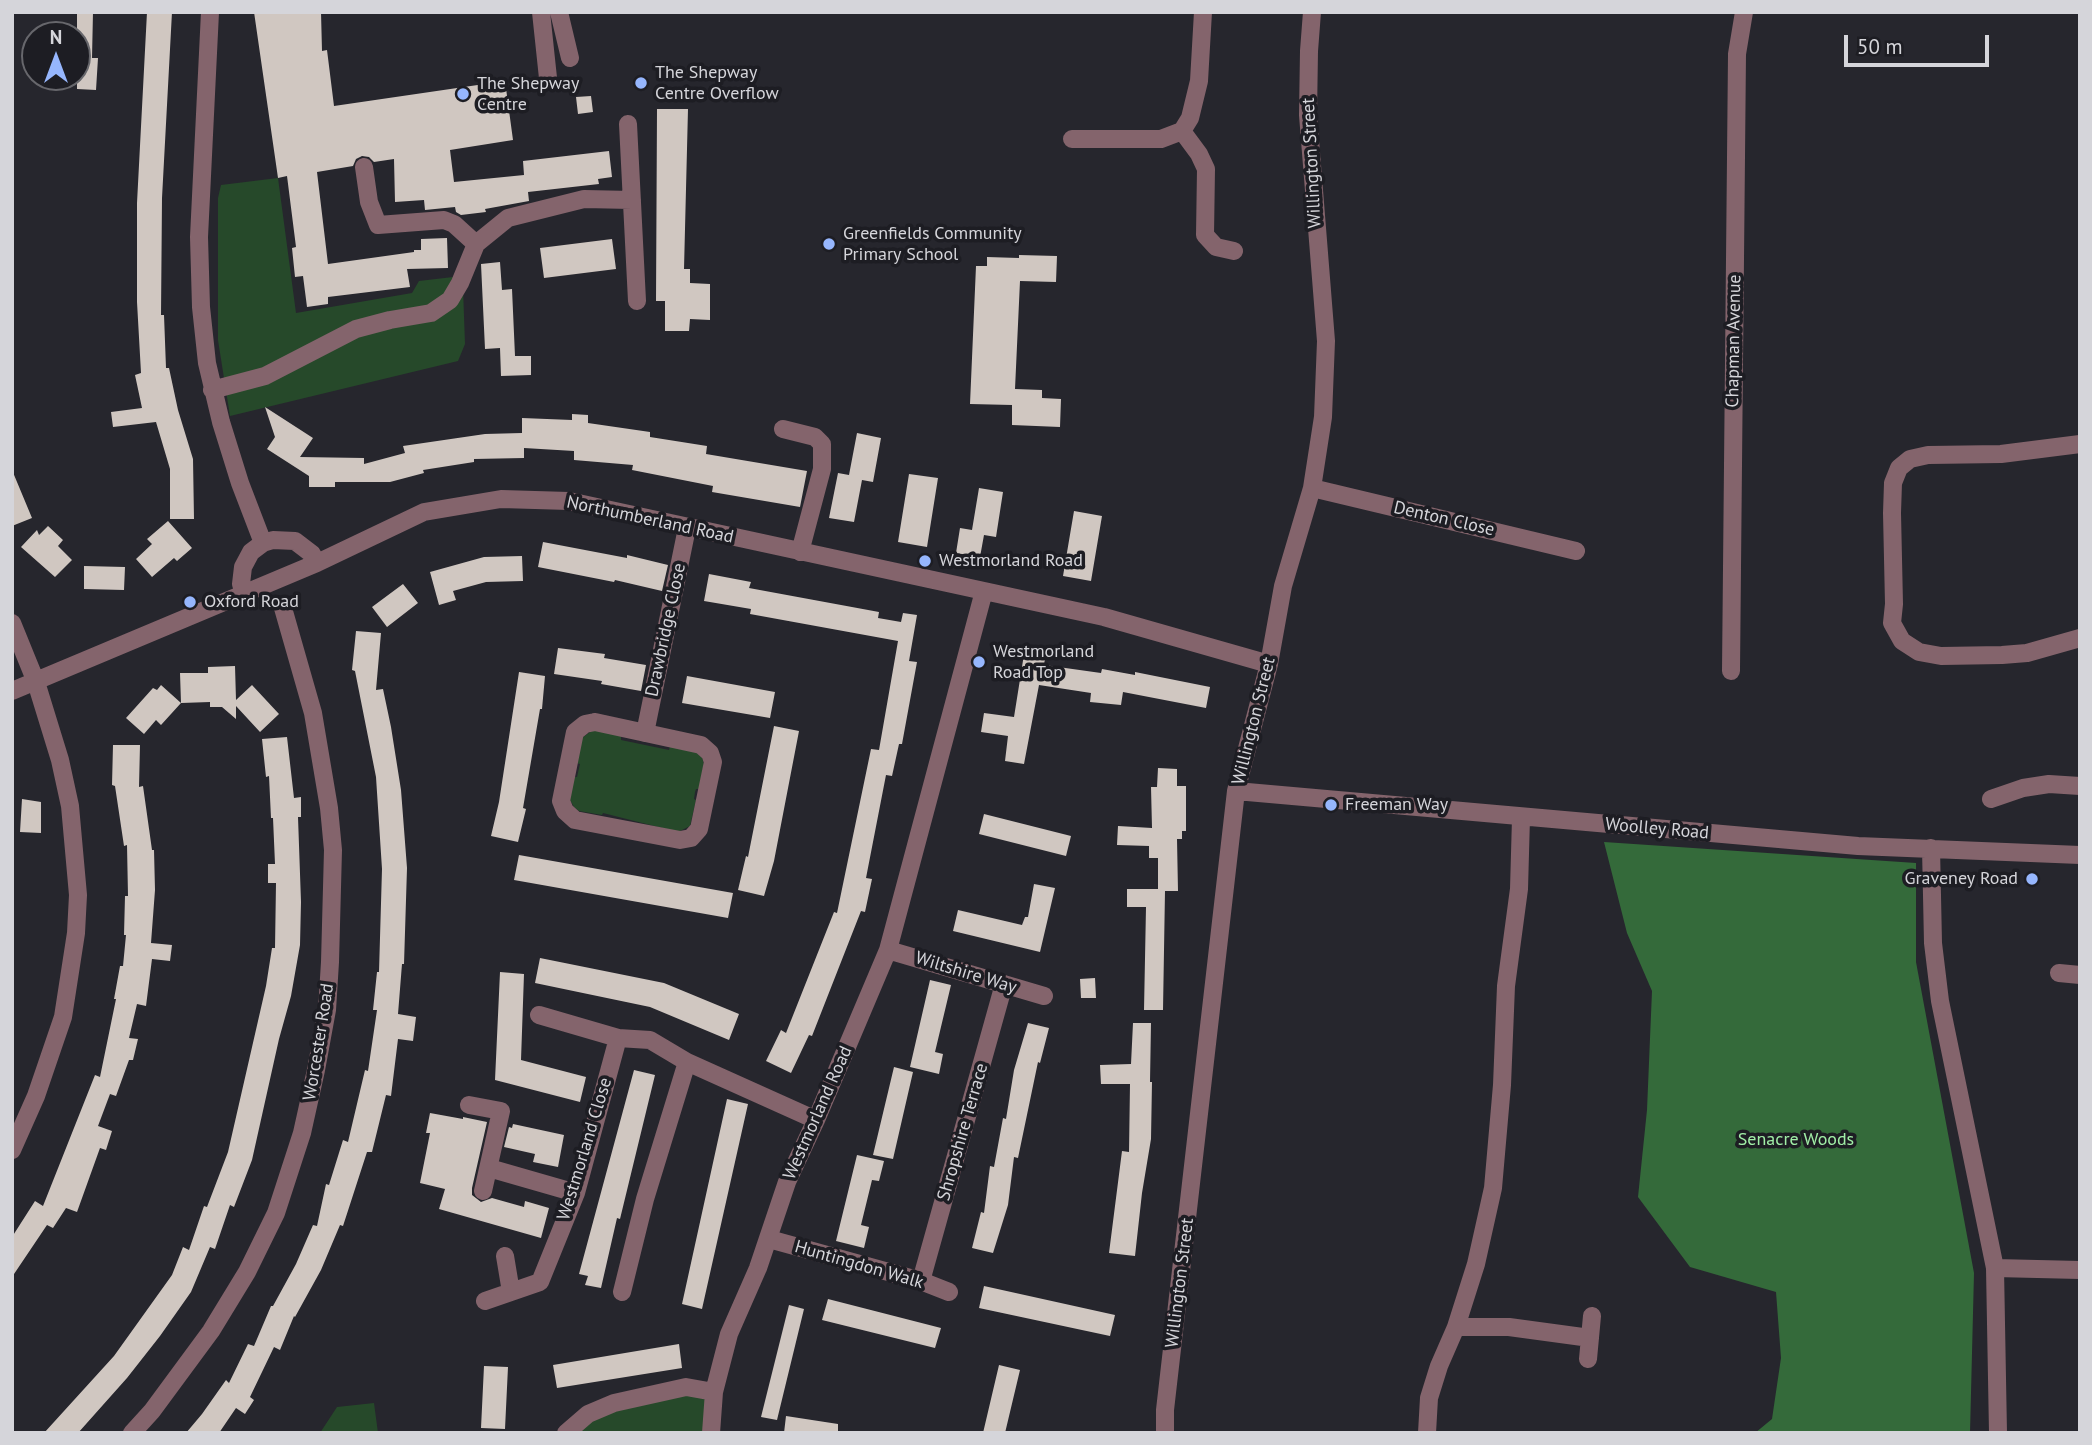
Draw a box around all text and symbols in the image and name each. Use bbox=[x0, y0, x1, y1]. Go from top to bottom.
north arrow bbox=[21, 21, 91, 91]
scale bar bbox=[1847, 21, 1992, 65]
text: N bbox=[50, 25, 62, 49]
text: 50 m bbox=[1857, 33, 1903, 60]
place label: The Shepway Centre Overflow bbox=[655, 62, 779, 104]
place label: The Shepway Centre bbox=[477, 73, 579, 116]
marker: The Shepway Centre Overflow bbox=[633, 75, 649, 91]
marker: The Shepway Centre bbox=[455, 86, 471, 102]
street label: Willington Street bbox=[1298, 97, 1326, 229]
place label: Greenfields Community Primary School bbox=[843, 223, 1022, 266]
marker: Greenfields Community Primary School bbox=[821, 236, 837, 252]
street label: Chapman Avenue bbox=[1722, 274, 1746, 408]
street label: Northumberland Road bbox=[564, 492, 736, 548]
street label: Denton Close bbox=[1391, 497, 1497, 541]
place label: Westmorland Road bbox=[939, 550, 1083, 572]
marker: Westmorland Road bbox=[917, 553, 933, 569]
street label: Drawbridge Close bbox=[641, 561, 691, 699]
place label: Oxford Road bbox=[204, 591, 299, 613]
marker: Oxford Road bbox=[182, 594, 198, 610]
place label: Westmorland Road Top bbox=[993, 641, 1094, 684]
marker: Westmorland Road Top bbox=[971, 654, 987, 670]
street label: Willington Street bbox=[1228, 655, 1280, 787]
place label: Freeman Way bbox=[1345, 794, 1448, 816]
marker: Freeman Way bbox=[1323, 797, 1339, 813]
street label: Woolley Road bbox=[1604, 814, 1710, 844]
place label: Graveney Road bbox=[1904, 868, 2018, 890]
marker: Graveney Road bbox=[2024, 871, 2040, 887]
street label: Wiltshire Way bbox=[913, 947, 1019, 999]
street label: Worcester Road bbox=[299, 982, 339, 1102]
street label: Westmorland Road bbox=[779, 1043, 857, 1183]
street label: Shropshire Terrace bbox=[933, 1061, 993, 1203]
street label: Westmorland Close bbox=[553, 1075, 617, 1223]
park label: Senacre Woods bbox=[1738, 1129, 1854, 1151]
street label: Willington Street bbox=[1161, 1217, 1199, 1349]
street label: Huntingdon Walk bbox=[792, 1236, 926, 1294]

